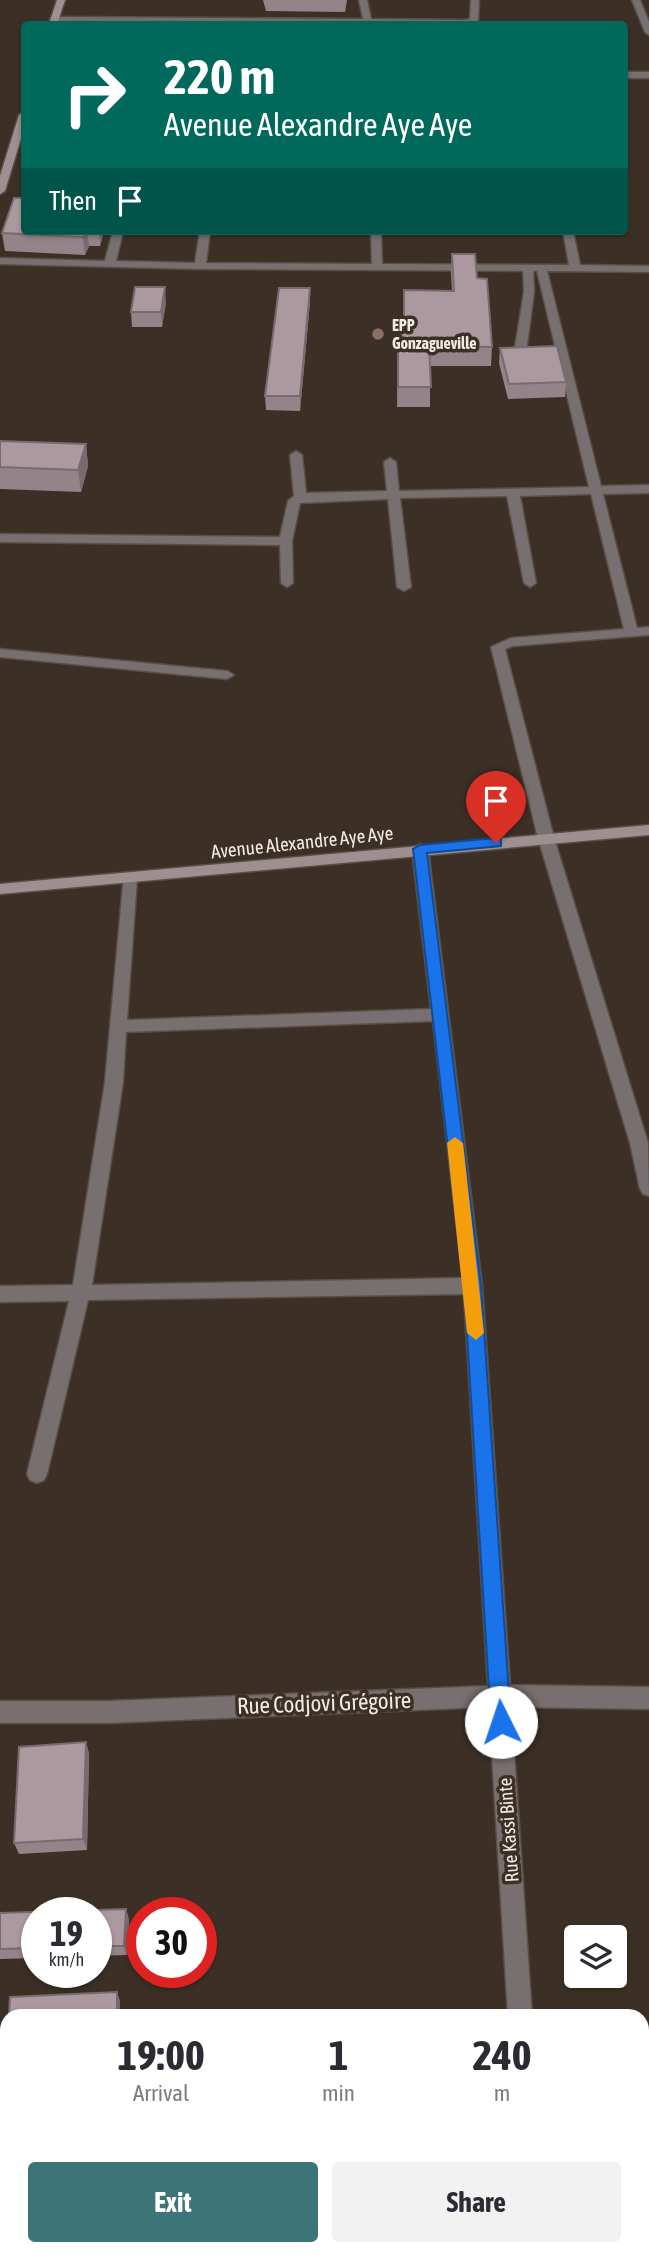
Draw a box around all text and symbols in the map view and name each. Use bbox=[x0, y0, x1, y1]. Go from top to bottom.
text: 220 m bbox=[164, 48, 275, 104]
icon: right bbox=[49, 49, 140, 140]
text: Avenue Alexandre Aye Aye bbox=[164, 106, 472, 143]
icon: arrive bbox=[111, 182, 149, 220]
text: Then bbox=[49, 186, 97, 216]
place label: EPP Gonzagueville bbox=[392, 316, 477, 352]
marker: EPP Gonzagueville bbox=[370, 326, 386, 342]
pin bbox=[466, 771, 526, 843]
icon: arrive bbox=[477, 782, 515, 820]
street label: Avenue Alexandre Aye Aye bbox=[210, 821, 394, 863]
position arrow bbox=[464, 1685, 538, 1759]
street label: Rue Codjovi Grégoire bbox=[236, 1687, 412, 1719]
street label: Rue Kassi Binte bbox=[493, 1777, 523, 1883]
speed limit sign: 30 bbox=[126, 1897, 217, 1988]
text: 19 bbox=[50, 1913, 83, 1953]
map controls bbox=[564, 1925, 627, 1988]
button: layers bbox=[564, 1925, 627, 1988]
text: km/h bbox=[49, 1949, 84, 1970]
text: 19:00 bbox=[117, 2031, 205, 2079]
text: 1 bbox=[329, 2031, 348, 2079]
text: 240 bbox=[472, 2031, 532, 2079]
text: Arrival bbox=[133, 2080, 189, 2106]
text: min bbox=[322, 2080, 355, 2106]
text: m bbox=[494, 2080, 510, 2106]
button: Exit bbox=[28, 2162, 318, 2242]
button: Share bbox=[332, 2162, 621, 2242]

